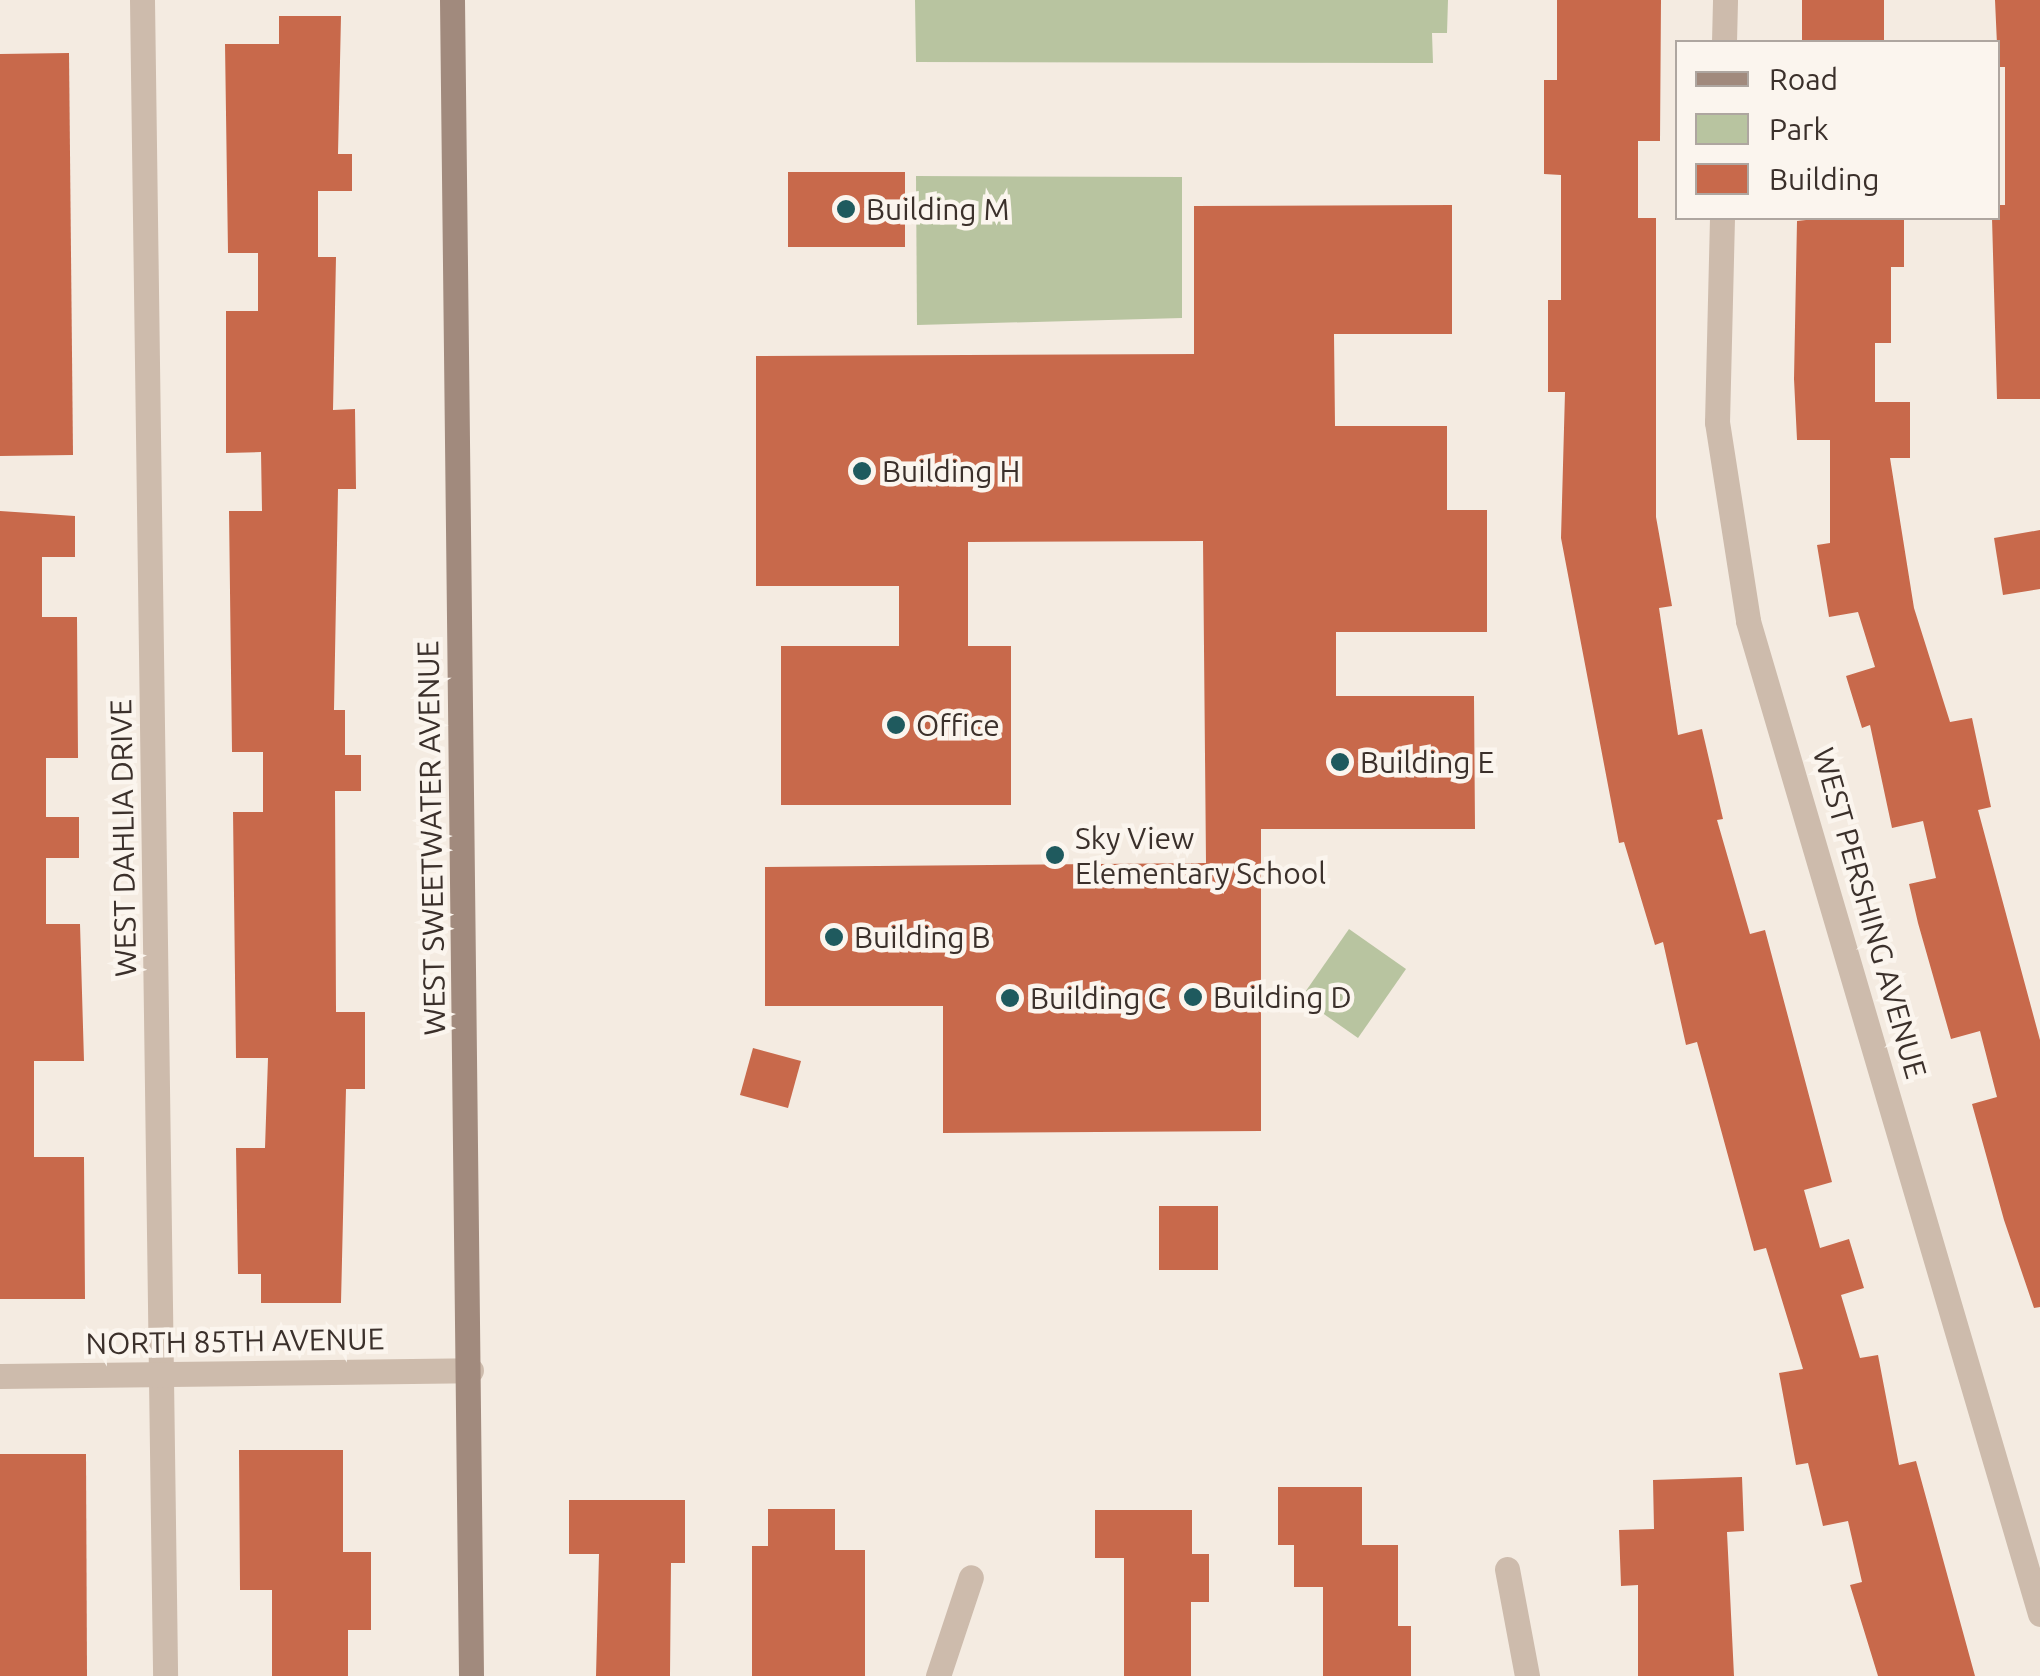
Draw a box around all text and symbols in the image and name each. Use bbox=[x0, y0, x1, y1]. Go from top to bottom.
legend bbox=[1675, 40, 2000, 220]
text: Road bbox=[1769, 62, 1838, 96]
text: Park bbox=[1769, 112, 1829, 146]
text: Building bbox=[1769, 162, 1880, 196]
place label: Building M bbox=[866, 191, 1009, 227]
marker: Building M bbox=[835, 198, 857, 220]
place label: Building H bbox=[882, 453, 1020, 489]
marker: Building H bbox=[851, 460, 873, 482]
street label: WEST SWEETWATER AVENUE bbox=[410, 640, 452, 1036]
street label: WEST DAHLIA DRIVE bbox=[103, 699, 143, 977]
place label: Office bbox=[916, 707, 1000, 743]
marker: Office bbox=[885, 714, 907, 736]
place label: Building E bbox=[1360, 744, 1494, 780]
street label: WEST PERSHING AVENUE bbox=[1806, 744, 1934, 1082]
marker: Building E bbox=[1329, 751, 1351, 773]
place label: Sky View Elementary School bbox=[1075, 820, 1326, 890]
marker: Sky View Elementary School bbox=[1044, 844, 1066, 866]
place label: Building B bbox=[854, 919, 990, 955]
marker: Building B bbox=[823, 926, 845, 948]
place label: Building D bbox=[1213, 979, 1352, 1015]
place label: Building C bbox=[1030, 980, 1166, 1016]
marker: Building D bbox=[1182, 986, 1204, 1008]
marker: Building C bbox=[999, 987, 1021, 1009]
street label: NORTH 85TH AVENUE bbox=[85, 1320, 385, 1362]

